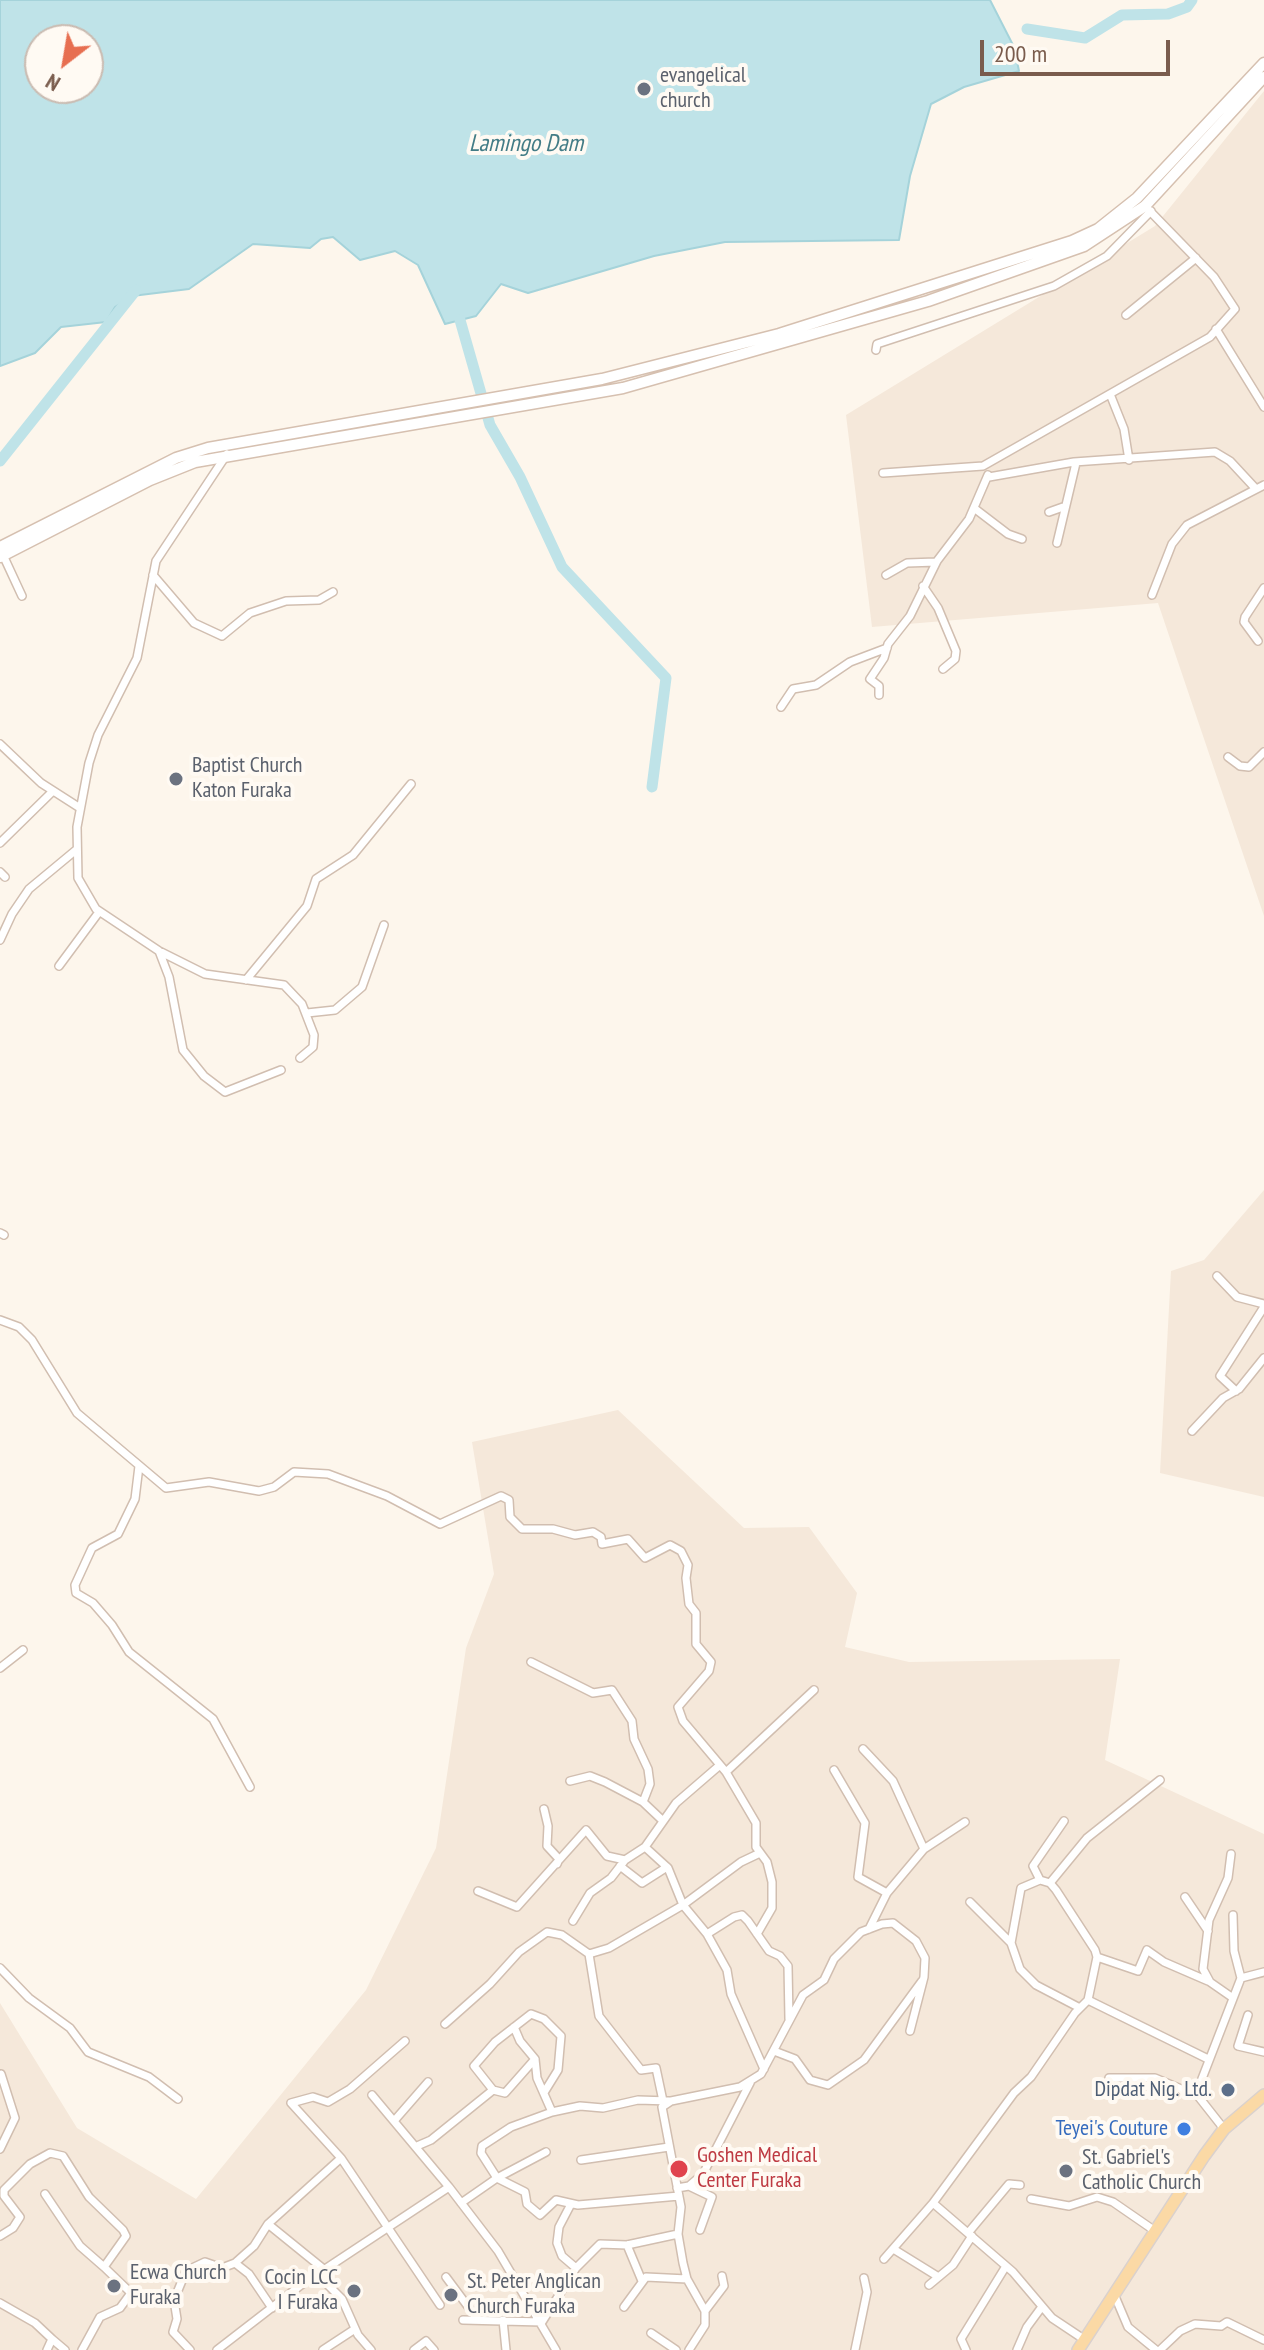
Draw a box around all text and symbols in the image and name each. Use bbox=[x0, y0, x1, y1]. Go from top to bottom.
north arrow bbox=[24, 24, 104, 104]
scale bar bbox=[984, 24, 1174, 74]
text: 200 m bbox=[994, 38, 1047, 69]
place label: evangelical church bbox=[660, 63, 746, 114]
text: N bbox=[40, 68, 65, 98]
marker: evangelical church bbox=[635, 80, 653, 98]
water label: Lamingo Dam bbox=[469, 130, 583, 158]
place label: Baptist Church Katon Furaka bbox=[192, 753, 303, 804]
marker: Baptist Church Katon Furaka bbox=[167, 770, 185, 788]
place label: Dipdat Nig. Ltd. bbox=[1095, 2077, 1212, 2103]
marker: Dipdat Nig. Ltd. bbox=[1219, 2081, 1237, 2099]
place label: Teyei's Couture bbox=[1055, 2116, 1168, 2142]
marker: Teyei's Couture bbox=[1175, 2120, 1193, 2138]
place label: Goshen Medical Center Furaka bbox=[697, 2143, 817, 2194]
place label: St. Gabriel's Catholic Church bbox=[1082, 2145, 1201, 2196]
marker: Goshen Medical Center Furaka bbox=[668, 2158, 690, 2180]
marker: St. Gabriel's Catholic Church bbox=[1057, 2162, 1075, 2180]
place label: Ecwa Church Furaka bbox=[130, 2260, 227, 2312]
place label: Cocin LCC I Furaka bbox=[265, 2265, 338, 2316]
place label: St. Peter Anglican Church Furaka bbox=[467, 2269, 601, 2320]
marker: Ecwa Church Furaka bbox=[105, 2277, 123, 2295]
marker: Cocin LCC I Furaka bbox=[345, 2282, 363, 2300]
marker: St. Peter Anglican Church Furaka bbox=[442, 2286, 460, 2304]

